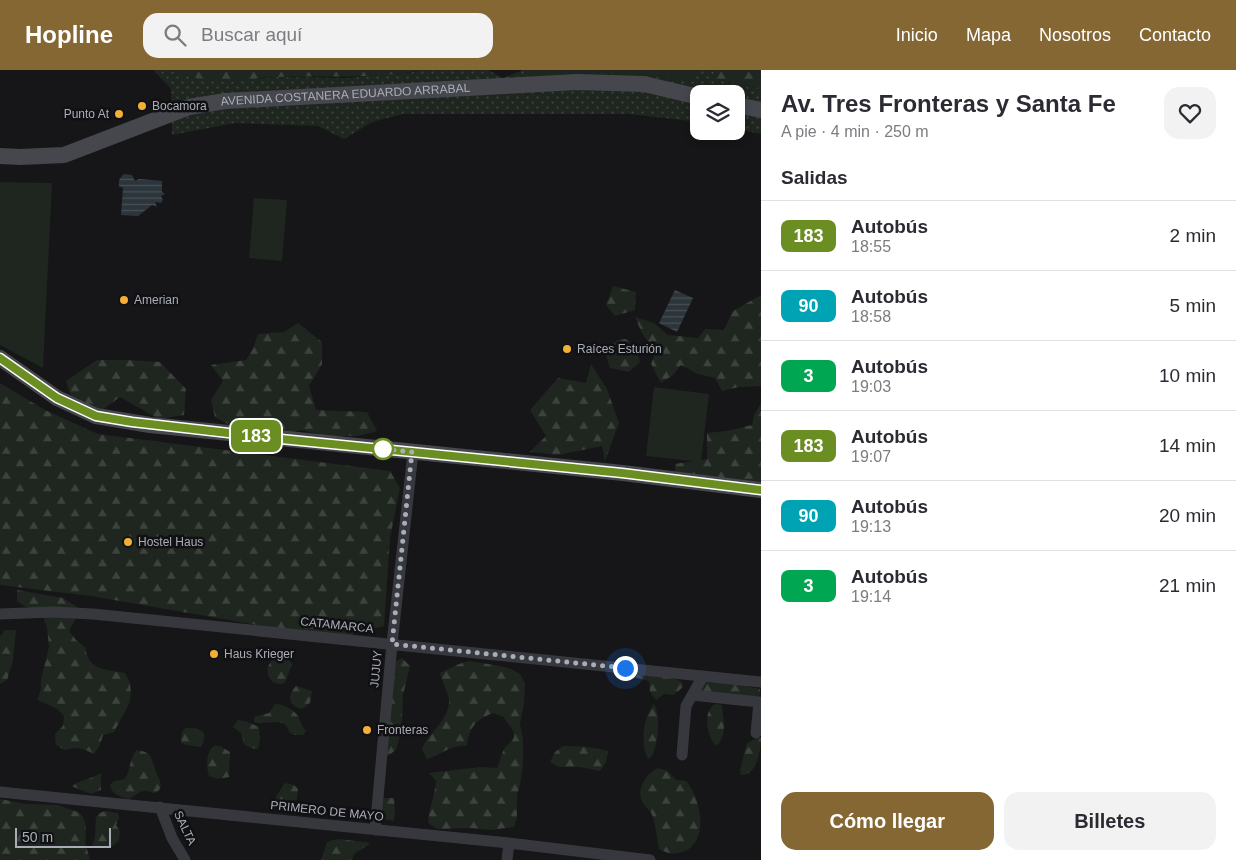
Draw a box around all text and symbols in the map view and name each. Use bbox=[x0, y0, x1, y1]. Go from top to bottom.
search box bbox=[143, 13, 493, 58]
text: Hopline bbox=[25, 21, 113, 48]
icon: search bbox=[161, 21, 189, 49]
text: Buscar aquí bbox=[201, 24, 302, 45]
text: Inicio bbox=[896, 25, 938, 45]
text: Mapa bbox=[966, 25, 1011, 45]
text: Nosotros bbox=[1039, 25, 1111, 45]
text: Contacto bbox=[1139, 25, 1211, 45]
street label: AVENIDA COSTANERA EDUARDO ARRABAL bbox=[219, 81, 471, 109]
map controls bbox=[690, 85, 745, 140]
button: layers bbox=[690, 85, 745, 140]
button: heart bbox=[1164, 87, 1216, 139]
text: Av. Tres Fronteras y Santa Fe bbox=[781, 90, 1116, 117]
place label: Bocamora bbox=[152, 99, 207, 113]
marker: Bocamora bbox=[136, 100, 148, 112]
place label: Punto At bbox=[64, 107, 110, 121]
marker: Punto At bbox=[113, 108, 125, 120]
text: A pie · 4 min · 250 m bbox=[781, 123, 929, 140]
text: Salidas bbox=[781, 167, 848, 188]
text: Autobús bbox=[851, 216, 928, 237]
text: 2 min bbox=[1170, 225, 1216, 246]
text: 183 bbox=[793, 226, 824, 246]
text: 18:55 bbox=[851, 238, 891, 255]
text: Autobús bbox=[851, 286, 928, 307]
place label: Amerian bbox=[134, 293, 179, 307]
marker: Amerian bbox=[118, 294, 130, 306]
text: 5 min bbox=[1170, 295, 1216, 316]
text: 90 bbox=[798, 296, 819, 316]
text: 18:58 bbox=[851, 308, 891, 325]
place label: Raíces Esturión bbox=[577, 342, 662, 356]
marker: Raíces Esturión bbox=[561, 343, 573, 355]
text: Autobús bbox=[851, 356, 928, 377]
text: 10 min bbox=[1159, 365, 1216, 386]
text: 3 bbox=[803, 366, 814, 386]
text: 19:03 bbox=[851, 378, 891, 395]
line badge: 183 bbox=[227, 420, 285, 452]
text: 183 bbox=[241, 426, 271, 446]
text: Autobús bbox=[851, 426, 928, 447]
text: 14 min bbox=[1159, 435, 1216, 456]
text: 183 bbox=[793, 436, 824, 456]
unlabelled marker bbox=[372, 438, 394, 460]
text: 19:07 bbox=[851, 448, 891, 465]
text: Autobús bbox=[851, 496, 928, 517]
text: 20 min bbox=[1159, 505, 1216, 526]
text: 90 bbox=[798, 506, 819, 526]
text: 19:13 bbox=[851, 518, 891, 535]
place label: Hostel Haus bbox=[138, 535, 203, 549]
marker: Hostel Haus bbox=[122, 536, 134, 548]
text: Autobús bbox=[851, 566, 928, 587]
text: 21 min bbox=[1159, 575, 1216, 596]
text: 3 bbox=[803, 576, 814, 596]
text: 19:14 bbox=[851, 588, 891, 605]
street label: CATAMARCA bbox=[300, 614, 374, 636]
place label: Haus Krieger bbox=[224, 647, 294, 661]
marker: Haus Krieger bbox=[208, 648, 220, 660]
street label: JUJUY bbox=[367, 650, 385, 688]
your location bbox=[613, 656, 638, 681]
place label: Fronteras bbox=[377, 723, 428, 737]
marker: Fronteras bbox=[361, 724, 373, 736]
button: Cómo llegar bbox=[781, 792, 994, 850]
button: Billetes bbox=[1004, 792, 1216, 850]
street label: PRIMERO DE MAYO bbox=[270, 798, 384, 824]
street label: SALTA bbox=[171, 809, 199, 847]
scale bar bbox=[15, 825, 111, 848]
text: 50 m bbox=[22, 829, 53, 845]

